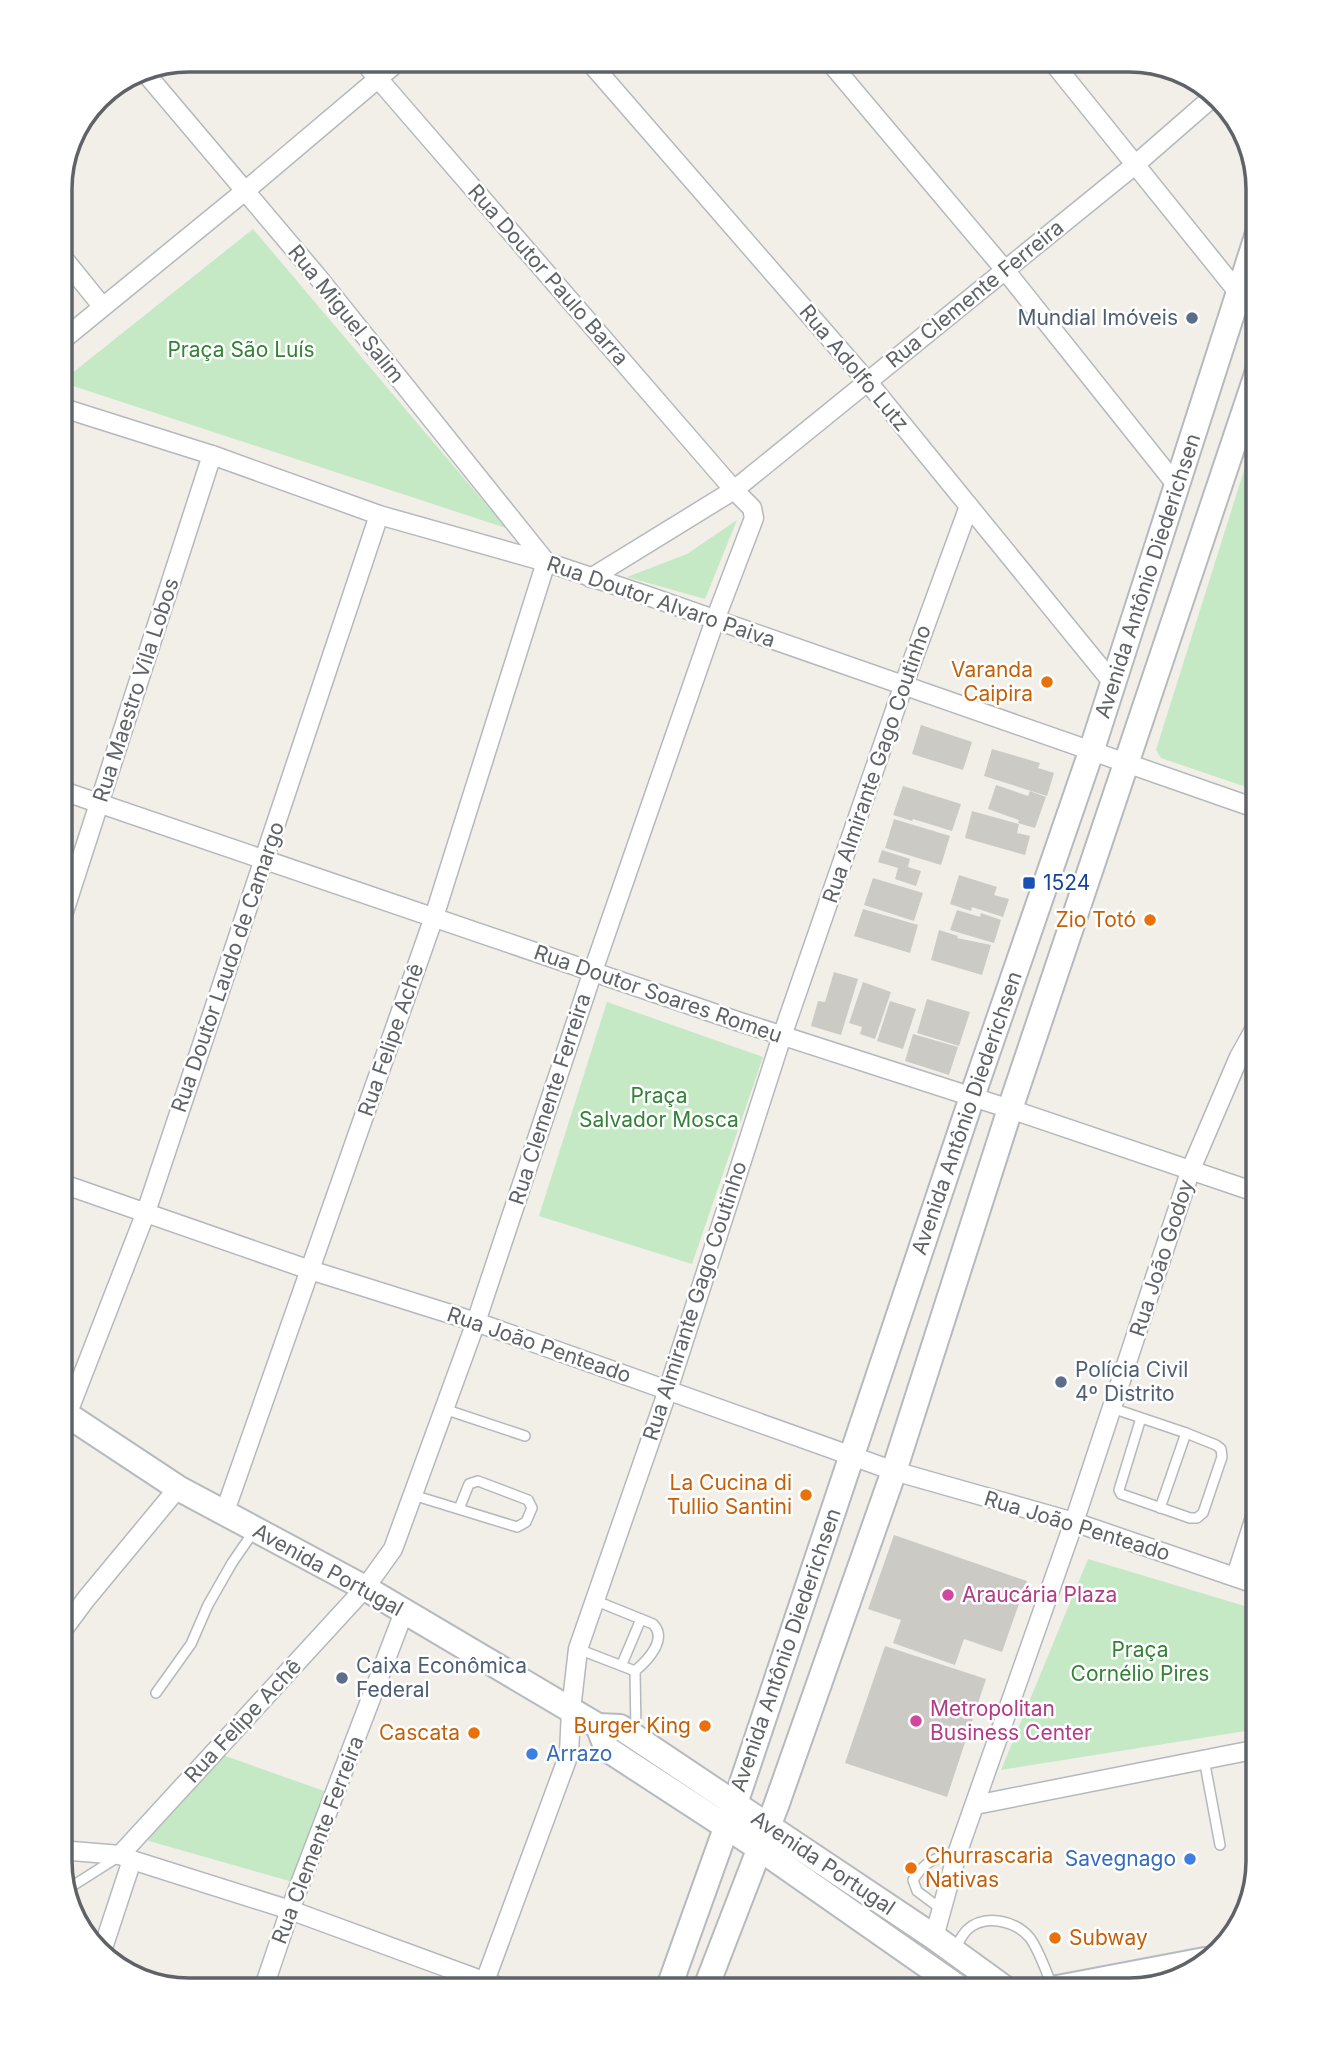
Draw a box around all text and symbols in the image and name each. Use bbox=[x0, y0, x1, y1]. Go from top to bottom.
street label: Rua Doutor Paulo Barra bbox=[463, 179, 634, 370]
street label: Rua Clemente Ferreira bbox=[881, 214, 1068, 373]
street label: Rua Miguel Salim bbox=[283, 240, 410, 388]
street label: Rua Adolfo Lutz bbox=[794, 299, 914, 436]
place label: Mundial Imóveis bbox=[1017, 305, 1178, 330]
marker: Mundial Imóveis bbox=[1184, 310, 1200, 326]
park label: Praça São Luís bbox=[167, 337, 315, 362]
street label: Avenida Antônio Diederichsen bbox=[1090, 430, 1205, 721]
street label: Rua Doutor Alvaro Paiva bbox=[544, 551, 779, 652]
street label: Rua Maestro Vila Lobos bbox=[87, 575, 184, 805]
street label: Rua Almirante Gago Coutinho bbox=[817, 622, 936, 906]
place label: Varanda Caipira bbox=[951, 657, 1033, 706]
marker: Varanda Caipira bbox=[1039, 674, 1055, 690]
street label: Rua Doutor Laudo de Camargo bbox=[166, 818, 289, 1115]
place label: 1524 bbox=[1043, 870, 1090, 895]
marker: 1524 bbox=[1021, 875, 1037, 891]
place label: Zio Totó bbox=[1055, 907, 1136, 932]
marker: Zio Totó bbox=[1142, 912, 1158, 928]
street label: Rua Doutor Soares Romeu bbox=[531, 939, 785, 1048]
street label: Rua Felipe Achê bbox=[353, 960, 428, 1119]
street label: Avenida Antônio Diederichsen bbox=[906, 968, 1027, 1258]
street label: Rua Clemente Ferreira bbox=[504, 990, 596, 1208]
park label: Praça Salvador Mosca bbox=[579, 1083, 739, 1132]
street label: Rua Almirante Gago Coutinho bbox=[637, 1158, 752, 1444]
street label: Rua João Godoy bbox=[1124, 1176, 1199, 1340]
street label: Rua João Penteado bbox=[444, 1301, 634, 1388]
place label: Polícia Civil 4º Distrito bbox=[1075, 1357, 1188, 1406]
marker: Polícia Civil 4º Distrito bbox=[1053, 1374, 1069, 1390]
place label: La Cucina di Tullio Santini bbox=[667, 1470, 792, 1519]
street label: Rua João Penteado bbox=[981, 1485, 1173, 1566]
marker: La Cucina di Tullio Santini bbox=[798, 1487, 814, 1503]
street label: Avenida Antônio Diederichsen bbox=[725, 1505, 846, 1795]
street label: Avenida Portugal bbox=[249, 1518, 408, 1621]
place label: Araucária Plaza bbox=[962, 1582, 1117, 1607]
marker: Araucária Plaza bbox=[940, 1587, 956, 1603]
park label: Praça Cornélio Pires bbox=[1071, 1637, 1209, 1686]
place label: Caixa Econômica Federal bbox=[356, 1653, 527, 1702]
street label: Rua Felipe Achê bbox=[179, 1654, 306, 1788]
marker: Caixa Econômica Federal bbox=[334, 1670, 350, 1686]
place label: Metropolitan Business Center bbox=[930, 1696, 1092, 1745]
place label: Burger King bbox=[574, 1713, 691, 1738]
marker: Metropolitan Business Center bbox=[908, 1713, 924, 1729]
marker: Burger King bbox=[697, 1718, 713, 1734]
place label: Cascata bbox=[379, 1720, 460, 1745]
marker: Cascata bbox=[466, 1725, 482, 1741]
street label: Rua Clemente Ferreira bbox=[266, 1732, 369, 1947]
place label: Arrazo bbox=[546, 1741, 612, 1766]
marker: Arrazo bbox=[524, 1746, 540, 1762]
street label: Avenida Portugal bbox=[747, 1805, 900, 1920]
place label: Churrascaria Nativas bbox=[925, 1843, 1053, 1892]
place label: Savegnago bbox=[1065, 1846, 1176, 1871]
marker: Savegnago bbox=[1182, 1851, 1198, 1867]
marker: Churrascaria Nativas bbox=[903, 1860, 919, 1876]
place label: Subway bbox=[1069, 1925, 1148, 1950]
marker: Subway bbox=[1047, 1930, 1063, 1946]

